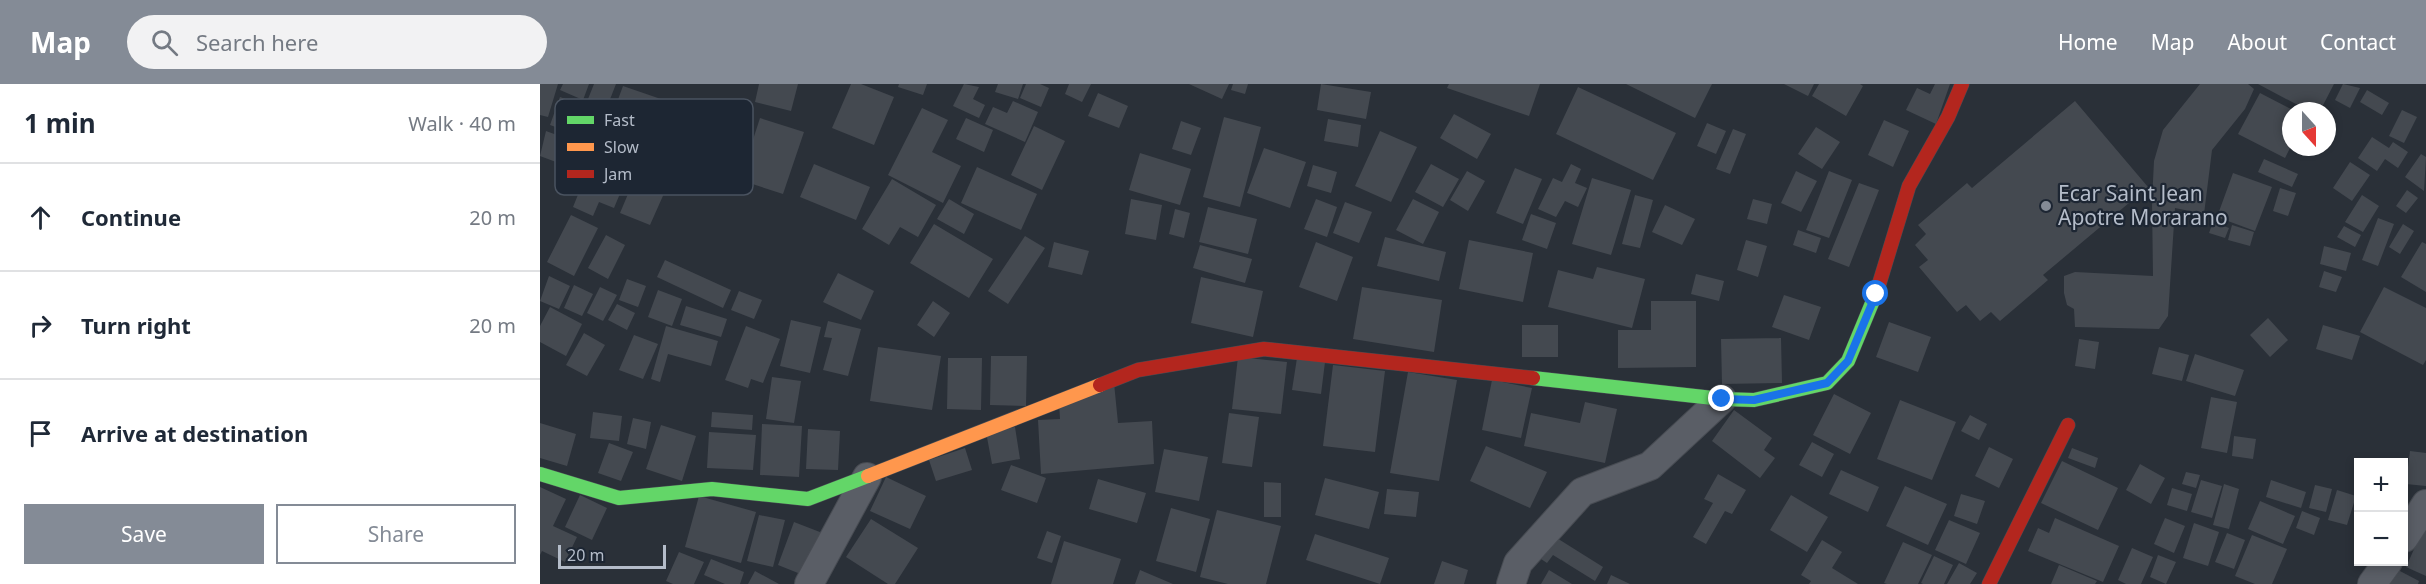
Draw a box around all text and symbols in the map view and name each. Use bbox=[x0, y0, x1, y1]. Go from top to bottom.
search box bbox=[127, 15, 547, 69]
text: Map bbox=[30, 23, 91, 61]
icon: search bbox=[148, 26, 181, 59]
text: Search here bbox=[196, 27, 318, 57]
text: Home bbox=[2058, 28, 2118, 56]
text: Map bbox=[2151, 28, 2194, 56]
text: About bbox=[2227, 28, 2287, 56]
text: Contact bbox=[2320, 28, 2396, 56]
legend bbox=[555, 99, 753, 195]
north arrow bbox=[2282, 102, 2336, 156]
text: 1 min bbox=[24, 105, 96, 141]
text: Fast bbox=[604, 109, 635, 131]
text: Walk · 40 m bbox=[408, 110, 516, 137]
text: Slow bbox=[604, 136, 639, 158]
text: Jam bbox=[602, 163, 632, 185]
place label: Ecar Saint Jean Apotre Morarano bbox=[2058, 179, 2228, 231]
marker: Ecar Saint Jean Apotre Morarano bbox=[2039, 199, 2053, 213]
icon: ahead bbox=[24, 201, 57, 234]
text: Continue bbox=[81, 202, 181, 232]
text: 20 m bbox=[469, 204, 516, 231]
route start bbox=[1862, 280, 1888, 306]
icon: right bbox=[24, 309, 57, 342]
text: Turn right bbox=[81, 310, 191, 340]
text: 20 m bbox=[469, 312, 516, 339]
route end bbox=[1708, 385, 1734, 411]
icon: arrive bbox=[24, 417, 57, 450]
text: Arrive at destination bbox=[81, 418, 308, 448]
map controls bbox=[2354, 458, 2408, 566]
button: + bbox=[2354, 458, 2408, 512]
button: Save bbox=[24, 504, 264, 564]
button: Share bbox=[276, 504, 516, 564]
button: − bbox=[2354, 512, 2408, 566]
scale bar bbox=[558, 542, 666, 570]
text: 20 m bbox=[567, 544, 604, 566]

